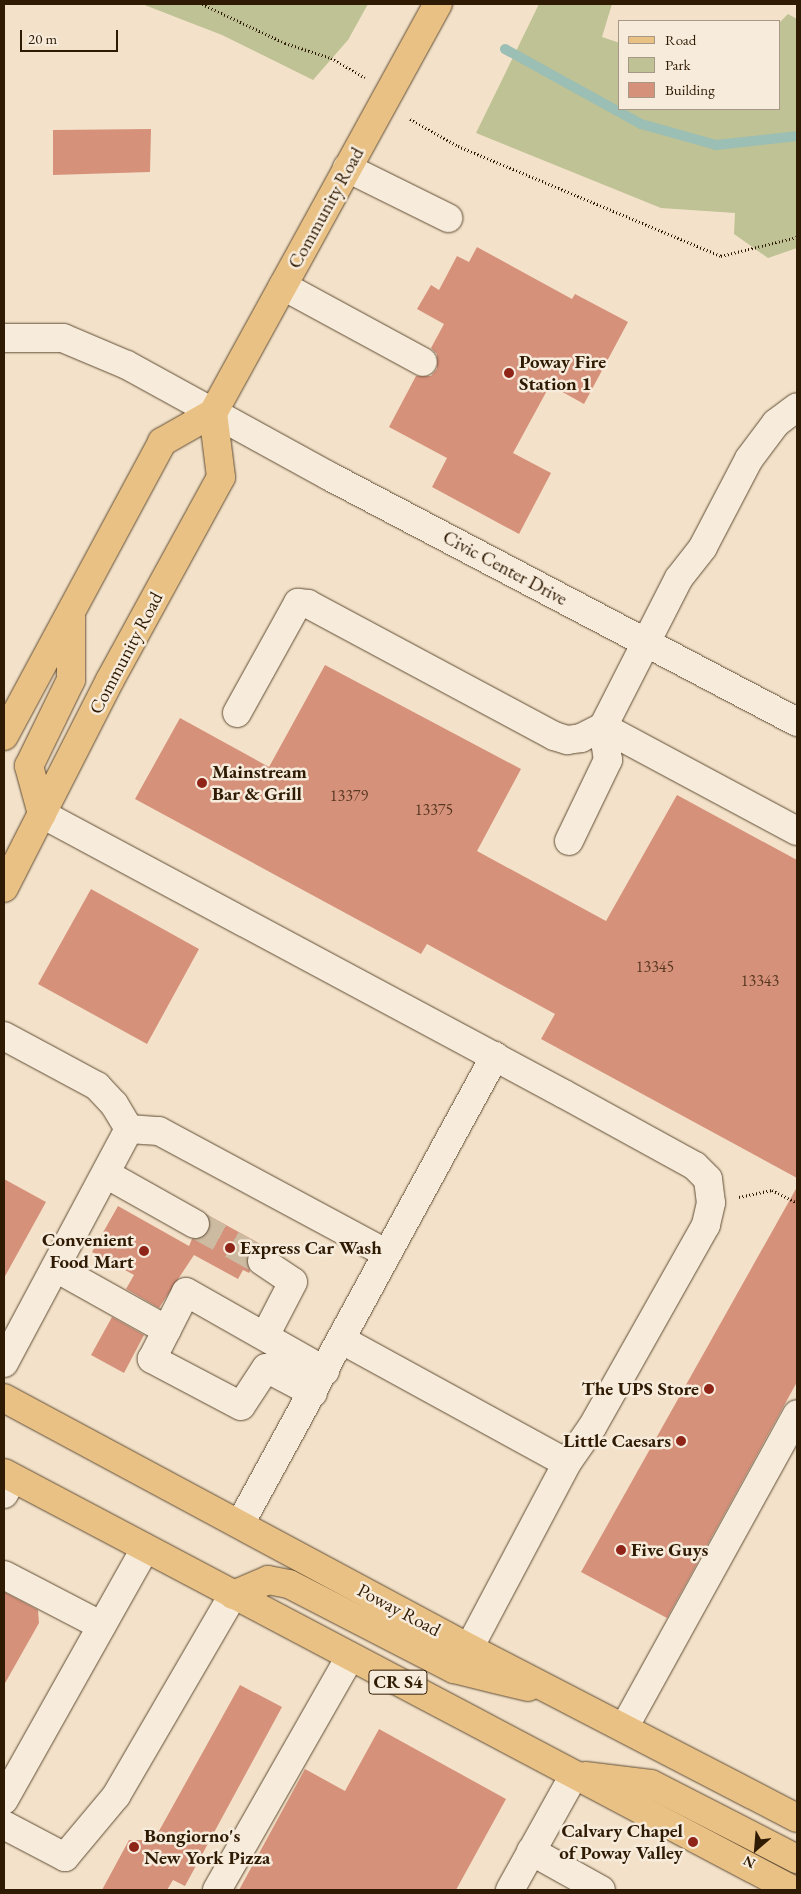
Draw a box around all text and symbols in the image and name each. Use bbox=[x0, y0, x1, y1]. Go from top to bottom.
scale bar bbox=[22, 20, 120, 52]
legend bbox=[618, 20, 781, 110]
text: 20 m bbox=[28, 29, 57, 48]
text: Road bbox=[665, 30, 696, 49]
text: Park bbox=[665, 55, 691, 74]
text: Building bbox=[665, 80, 715, 99]
street label: Community Road bbox=[283, 143, 369, 273]
place label: Poway Fire Station 1 bbox=[519, 351, 606, 395]
marker: Poway Fire Station 1 bbox=[503, 367, 515, 379]
street label: Civic Center Drive bbox=[439, 526, 571, 610]
street label: Community Road bbox=[84, 588, 168, 718]
place label: Mainstream Bar & Grill bbox=[212, 761, 307, 805]
marker: Mainstream Bar & Grill bbox=[196, 777, 208, 789]
house number: 13379 bbox=[330, 786, 368, 806]
house number: 13375 bbox=[415, 800, 453, 820]
house number: 13345 bbox=[636, 957, 674, 977]
house number: 13343 bbox=[741, 971, 779, 991]
place label: Convenient Food Mart bbox=[42, 1229, 134, 1273]
place label: Express Car Wash bbox=[240, 1237, 382, 1259]
marker: Express Car Wash bbox=[224, 1242, 236, 1254]
marker: Convenient Food Mart bbox=[138, 1245, 150, 1257]
place label: The UPS Store bbox=[582, 1378, 699, 1400]
marker: The UPS Store bbox=[703, 1383, 715, 1395]
place label: Little Caesars bbox=[563, 1430, 671, 1452]
marker: Little Caesars bbox=[675, 1435, 687, 1447]
place label: Five Guys bbox=[631, 1539, 708, 1561]
marker: Five Guys bbox=[615, 1544, 627, 1556]
street label: Poway Road bbox=[354, 1579, 444, 1641]
road number: CR S4 bbox=[368, 1666, 428, 1698]
place label: Calvary Chapel of Poway Valley bbox=[559, 1820, 683, 1864]
north arrow bbox=[731, 1824, 781, 1874]
place label: Bongiorno's New York Pizza bbox=[144, 1825, 270, 1869]
marker: Calvary Chapel of Poway Valley bbox=[687, 1836, 699, 1848]
marker: Bongiorno's New York Pizza bbox=[128, 1841, 140, 1853]
text: N bbox=[740, 1852, 758, 1873]

